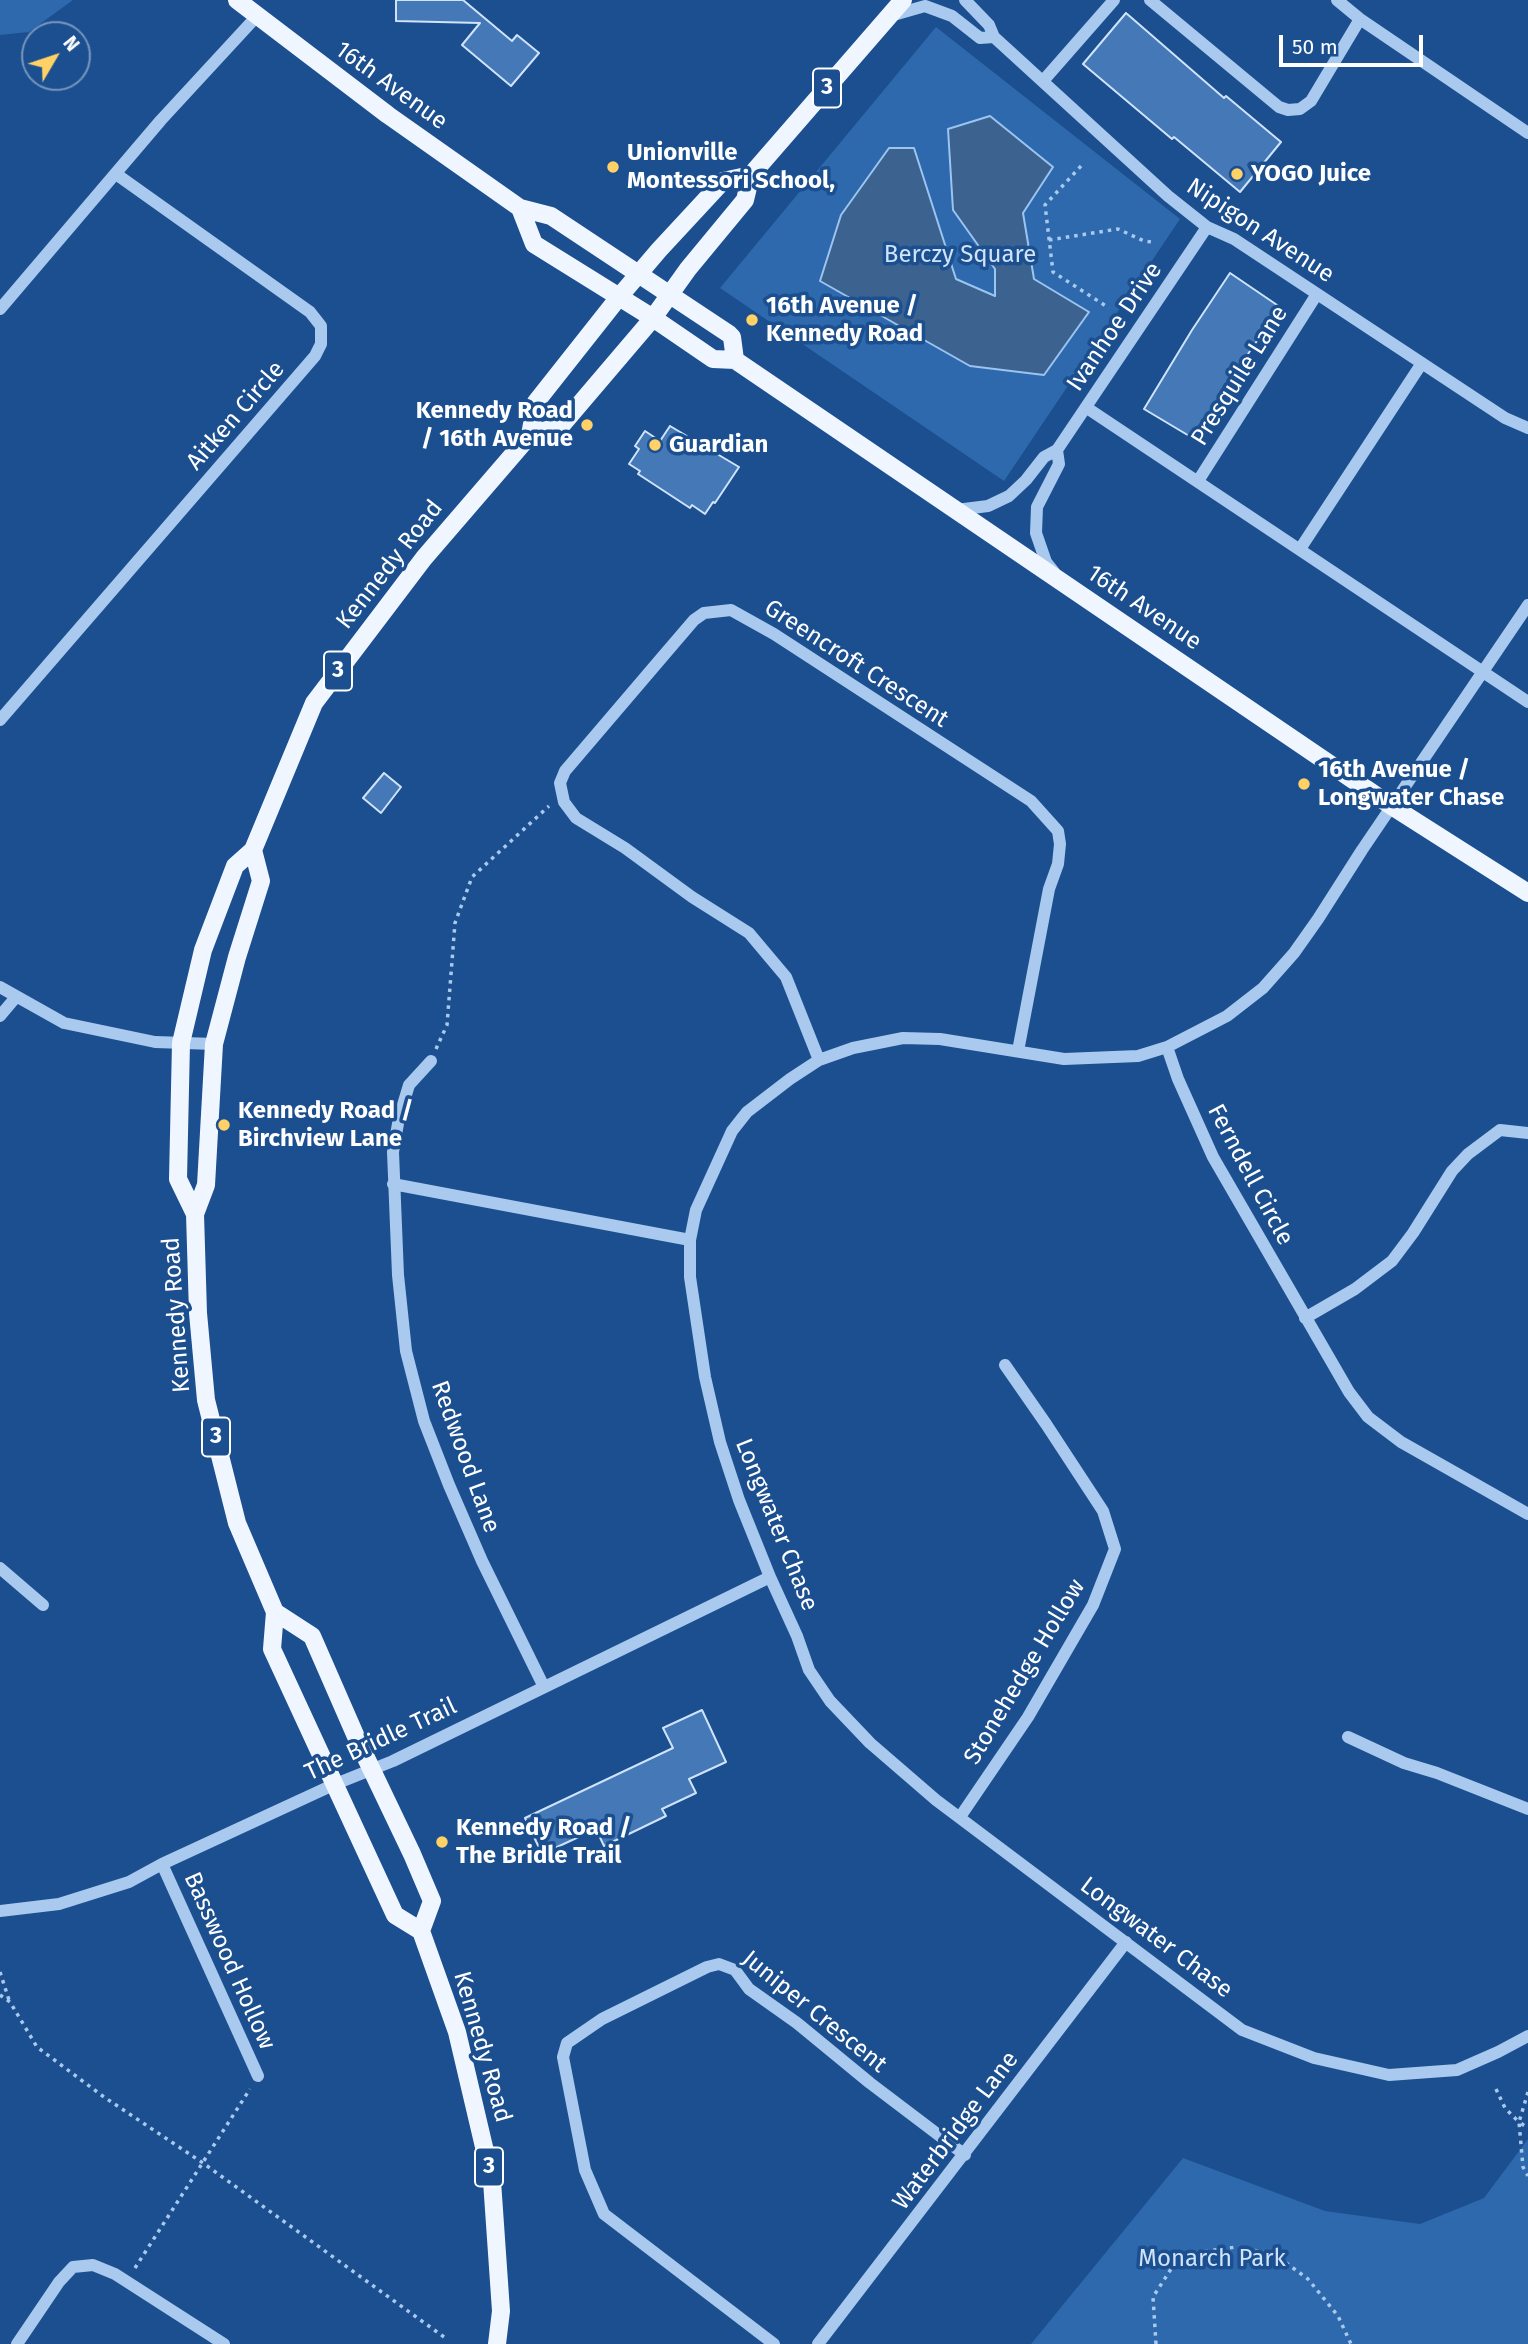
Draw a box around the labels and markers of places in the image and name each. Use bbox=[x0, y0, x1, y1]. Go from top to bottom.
place label: Unionville Montessori School, bbox=[627, 139, 835, 195]
marker: Unionville Montessori School, bbox=[605, 159, 621, 175]
place label: YOGO Juice bbox=[1251, 160, 1371, 188]
marker: YOGO Juice bbox=[1229, 166, 1245, 182]
place label: 16th Avenue / Kennedy Road bbox=[766, 292, 923, 348]
marker: 16th Avenue / Kennedy Road bbox=[744, 312, 760, 328]
place label: Kennedy Road / 16th Avenue bbox=[416, 397, 573, 453]
marker: Kennedy Road / 16th Avenue bbox=[579, 417, 595, 433]
place label: Guardian bbox=[669, 431, 768, 459]
marker: Guardian bbox=[647, 437, 663, 453]
place label: 16th Avenue / Longwater Chase bbox=[1318, 756, 1504, 812]
marker: 16th Avenue / Longwater Chase bbox=[1296, 776, 1312, 792]
place label: Kennedy Road / Birchview Lane bbox=[238, 1097, 413, 1153]
marker: Kennedy Road / Birchview Lane bbox=[216, 1117, 232, 1133]
place label: Kennedy Road / The Bridle Trail bbox=[456, 1814, 631, 1870]
marker: Kennedy Road / The Bridle Trail bbox=[434, 1834, 450, 1850]

